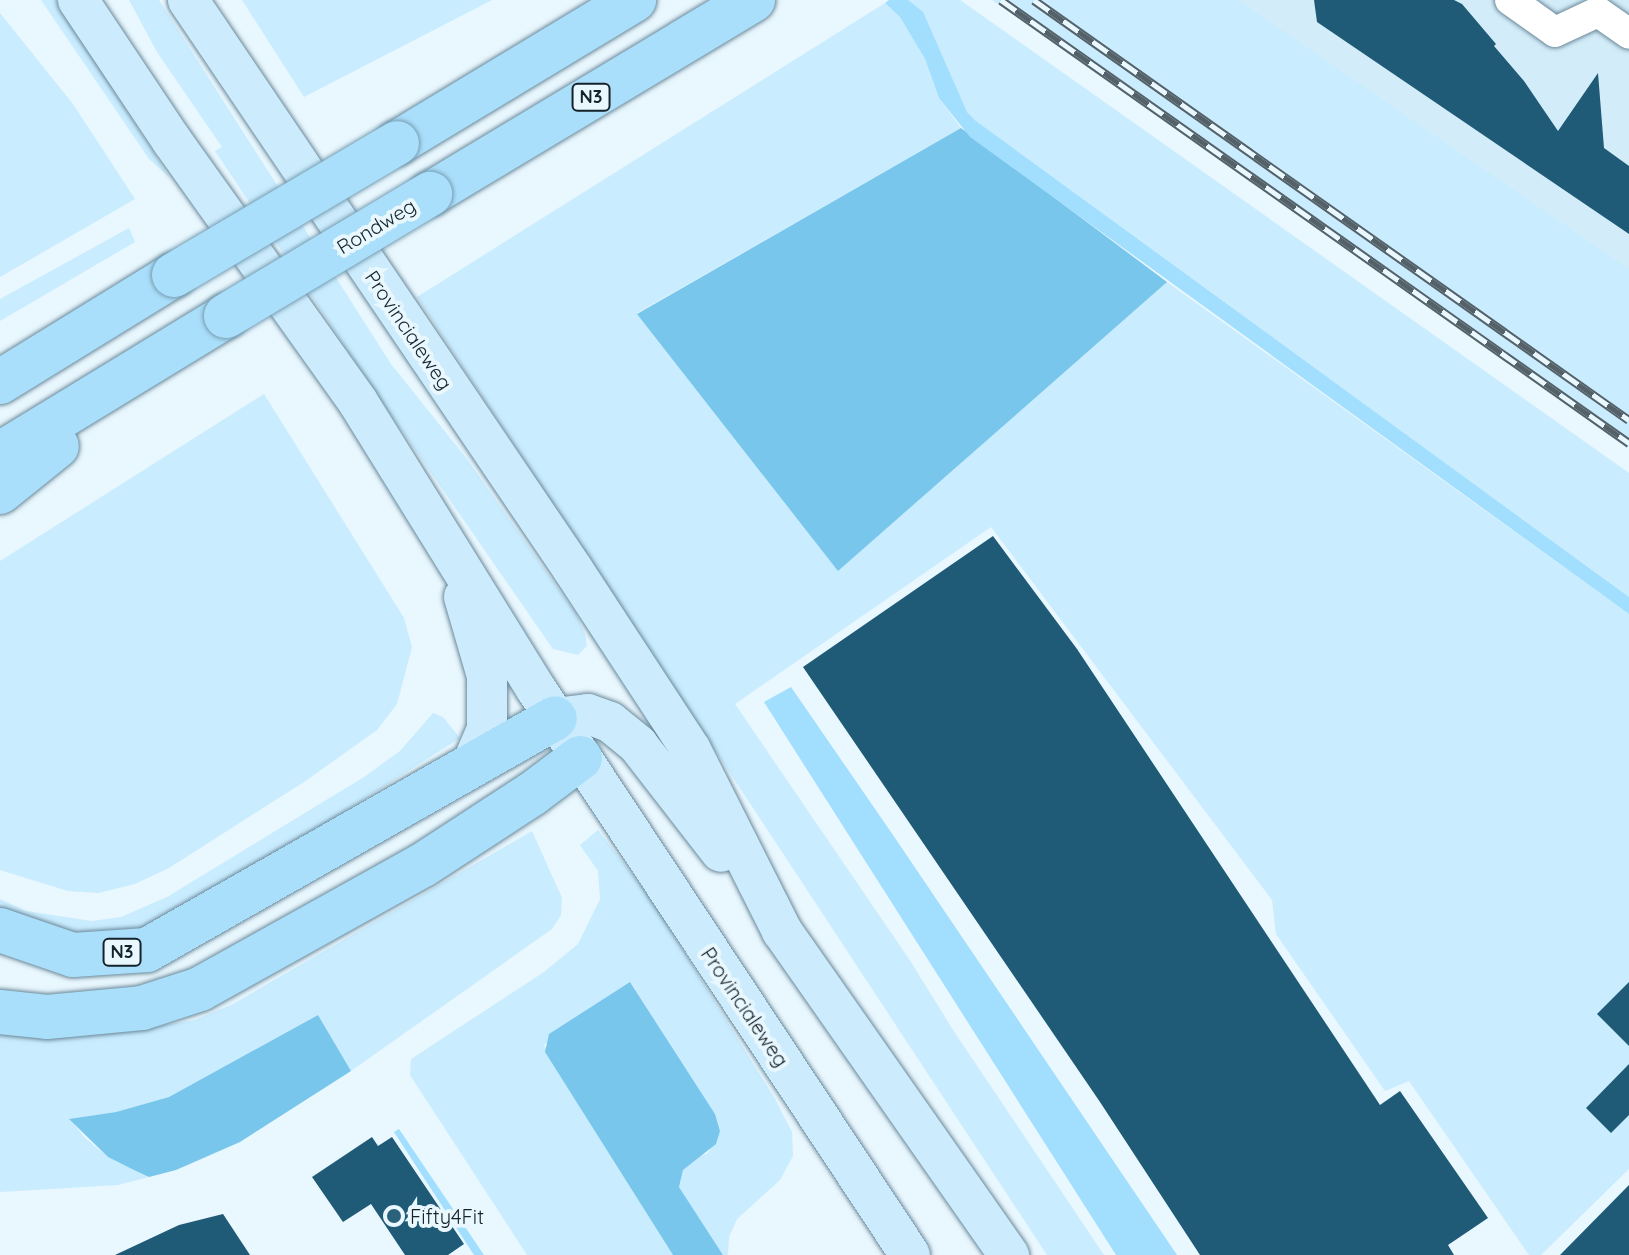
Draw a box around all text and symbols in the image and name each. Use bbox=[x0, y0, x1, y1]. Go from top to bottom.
road number: N3 bbox=[571, 83, 611, 111]
street label: Rondweg bbox=[332, 193, 420, 259]
street label: Provincialeweg bbox=[360, 266, 458, 394]
road number: N3 bbox=[102, 938, 142, 966]
street label: Provincialeweg bbox=[696, 943, 794, 1071]
place label: Fifty4Fit bbox=[410, 1204, 484, 1228]
marker: Fifty4Fit bbox=[385, 1207, 403, 1225]

